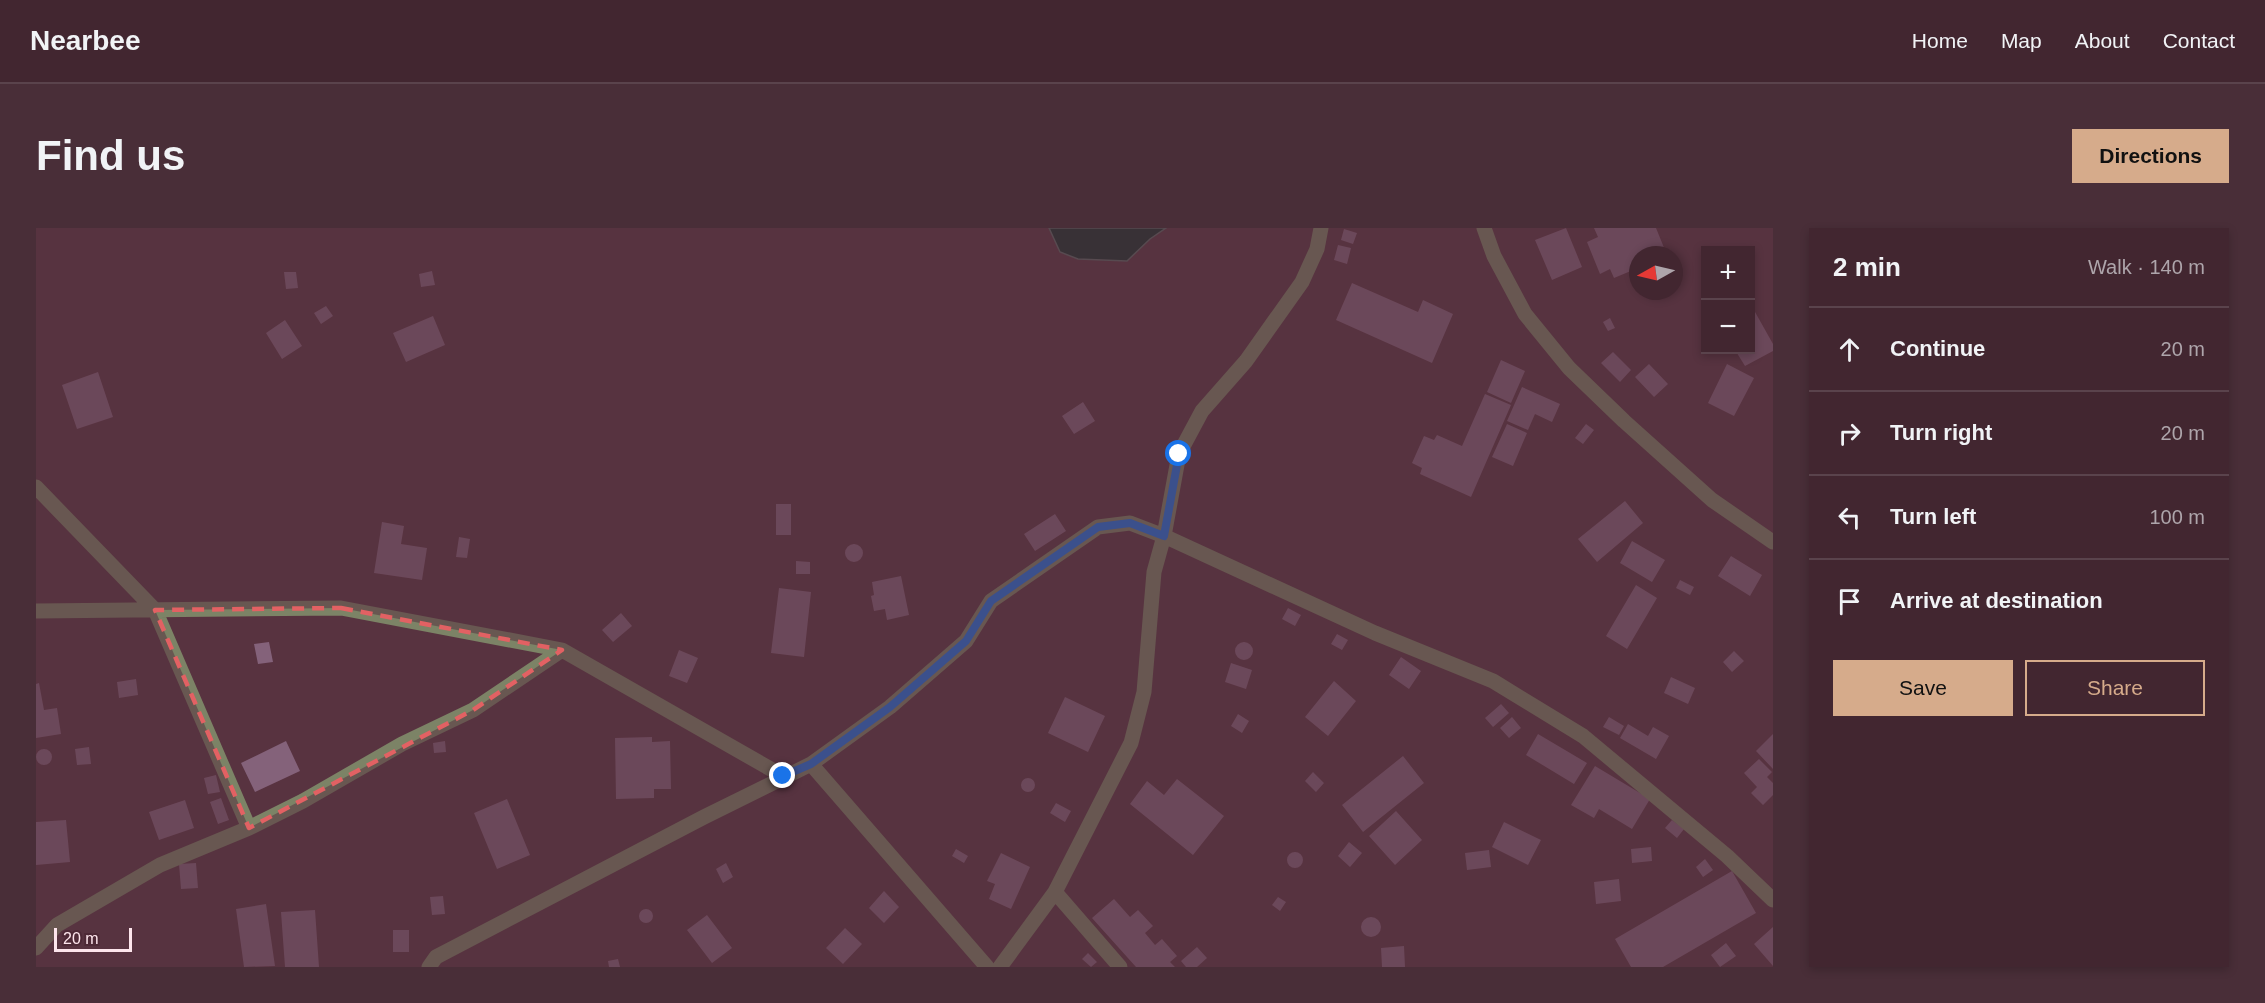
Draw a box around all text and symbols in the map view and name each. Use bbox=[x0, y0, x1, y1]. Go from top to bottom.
text: Nearbee bbox=[30, 25, 141, 56]
text: Home bbox=[1912, 29, 1968, 52]
text: Map bbox=[2001, 29, 2042, 52]
text: About bbox=[2075, 29, 2130, 52]
text: Contact bbox=[2163, 29, 2235, 52]
button: Directions bbox=[2072, 129, 2229, 183]
text: Find us bbox=[36, 132, 185, 179]
north arrow bbox=[1629, 246, 1683, 300]
map controls bbox=[1701, 246, 1755, 354]
button: + bbox=[1701, 246, 1755, 300]
text: 2 min bbox=[1833, 252, 1901, 282]
text: Walk · 140 m bbox=[2088, 256, 2205, 278]
button: − bbox=[1701, 300, 1755, 354]
icon: ahead bbox=[1833, 333, 1866, 366]
text: Continue bbox=[1890, 336, 1985, 361]
text: 20 m bbox=[2161, 338, 2205, 360]
icon: right bbox=[1833, 417, 1866, 450]
text: Turn right bbox=[1890, 420, 1992, 445]
text: 20 m bbox=[2161, 422, 2205, 444]
route start bbox=[1165, 440, 1191, 466]
icon: left bbox=[1833, 501, 1866, 534]
text: Turn left bbox=[1890, 504, 1976, 529]
text: 100 m bbox=[2149, 506, 2205, 528]
icon: arrive bbox=[1833, 585, 1866, 618]
text: Arrive at destination bbox=[1890, 588, 2103, 613]
button: Save bbox=[1833, 660, 2013, 716]
button: Share bbox=[2025, 660, 2205, 716]
route end bbox=[769, 762, 795, 788]
scale bar bbox=[54, 925, 132, 952]
text: 20 m bbox=[63, 930, 99, 947]

